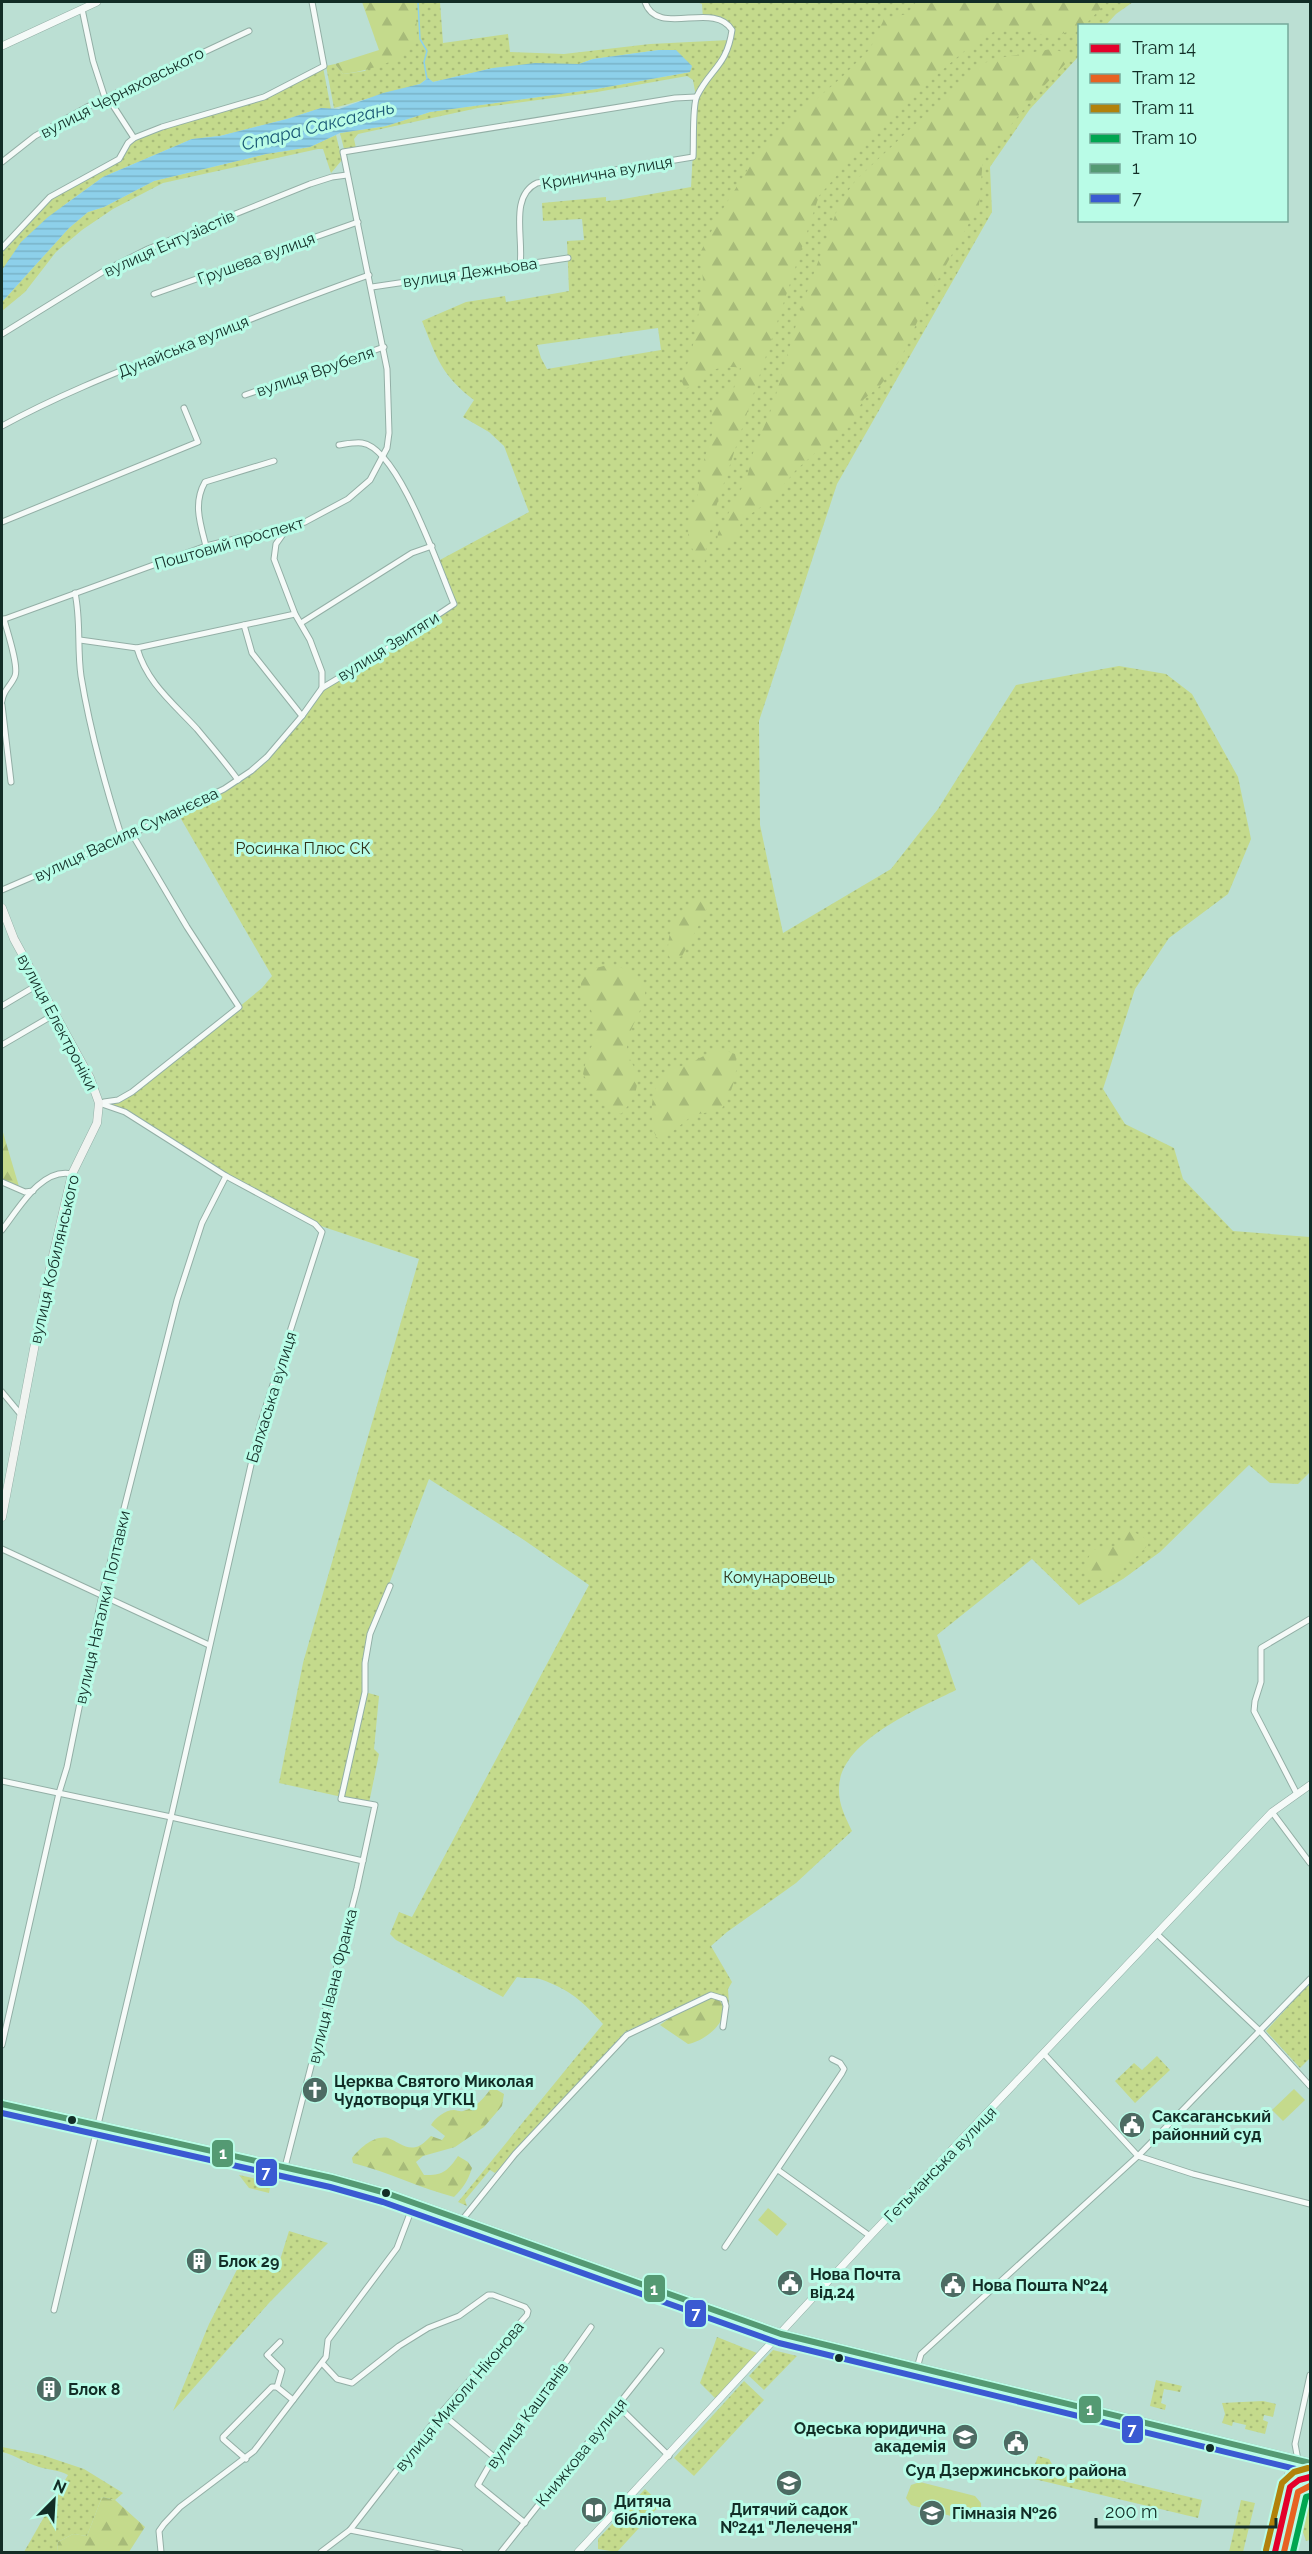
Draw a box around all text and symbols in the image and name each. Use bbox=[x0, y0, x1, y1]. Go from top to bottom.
legend bbox=[1078, 24, 1288, 222]
text: Tram 14 bbox=[1132, 37, 1196, 58]
street label: вулиця Черняховського bbox=[37, 43, 207, 142]
text: Tram 12 bbox=[1132, 67, 1196, 88]
water label: Стара Саксагань bbox=[239, 96, 397, 155]
text: Tram 11 bbox=[1132, 97, 1194, 118]
text: Tram 10 bbox=[1132, 127, 1197, 148]
street label: Кринична вулиця bbox=[540, 152, 674, 193]
text: 1 bbox=[1132, 157, 1140, 178]
text: 7 bbox=[1132, 187, 1142, 208]
street label: вулиця Ентузіастів bbox=[101, 206, 237, 281]
street label: Грушева вулиця bbox=[195, 228, 317, 289]
street label: вулиця Дежньова bbox=[402, 254, 538, 291]
street label: Дунайська вулиця bbox=[115, 312, 251, 381]
street label: вулиця Врубеля bbox=[254, 342, 376, 400]
street label: Поштовий проспект bbox=[152, 513, 306, 574]
street label: вулиця Звитяги bbox=[334, 608, 442, 685]
street label: вулиця Василя Суманєєва bbox=[31, 783, 221, 885]
park label: Росинка Плюс СК bbox=[235, 839, 371, 858]
street label: вулиця Електроніки bbox=[14, 951, 102, 1094]
street label: вулиця Кобилянського bbox=[26, 1173, 83, 1345]
street label: Балхаська вулиця bbox=[243, 1329, 300, 1465]
street label: вулиця Наталки Полтавки bbox=[71, 1509, 134, 1706]
park label: Комунаровець bbox=[723, 1568, 835, 1587]
street label: вулиця Івана Франка bbox=[304, 1907, 361, 2065]
place label: Церква Святого Миколая Чудотворця УГКЦ bbox=[334, 2072, 534, 2109]
church icon: Церква Святого Миколая Чудотворця УГКЦ bbox=[300, 2075, 330, 2105]
street label: Гетьманська вулиця bbox=[880, 2103, 1000, 2226]
place label: Саксаганський районний суд bbox=[1152, 2107, 1271, 2144]
public building icon: Саксаганський районний суд bbox=[1117, 2110, 1147, 2140]
unlabelled marker bbox=[66, 2114, 78, 2126]
line badge: 1 bbox=[211, 2139, 234, 2168]
text: 1 bbox=[219, 2144, 227, 2163]
line badge: 7 bbox=[255, 2158, 278, 2187]
text: 7 bbox=[262, 2163, 271, 2182]
unlabelled marker bbox=[380, 2187, 392, 2199]
building icon: Блок 29 bbox=[184, 2246, 214, 2276]
place label: Блок 29 bbox=[218, 2252, 279, 2271]
place label: Нова Почта від.24 bbox=[810, 2265, 901, 2302]
public building icon: Нова Почта від.24 bbox=[775, 2268, 805, 2298]
public building icon: Нова Пошта №24 bbox=[938, 2270, 968, 2300]
line badge: 1 bbox=[643, 2274, 666, 2303]
place label: Нова Пошта №24 bbox=[972, 2276, 1108, 2295]
text: 1 bbox=[650, 2280, 658, 2299]
line badge: 7 bbox=[684, 2299, 707, 2328]
text: 7 bbox=[692, 2304, 701, 2323]
street label: вулиця Миколи Ніконова bbox=[391, 2317, 528, 2475]
unlabelled marker bbox=[833, 2352, 845, 2364]
street label: вулиця Каштанів bbox=[482, 2358, 572, 2472]
building icon: Блок 8 bbox=[34, 2374, 64, 2404]
place label: Блок 8 bbox=[68, 2380, 121, 2399]
street label: Книжкова вулиця bbox=[532, 2394, 631, 2510]
line badge: 1 bbox=[1078, 2395, 1102, 2424]
text: 1 bbox=[1086, 2400, 1094, 2419]
line badge: 7 bbox=[1121, 2415, 1144, 2444]
place label: Одеська юридична академія bbox=[794, 2419, 946, 2456]
text: 7 bbox=[1128, 2420, 1137, 2439]
school or university icon: Одеська юридична академія bbox=[950, 2422, 980, 2452]
public building icon: Суд Дзержинського района bbox=[1001, 2428, 1031, 2458]
unlabelled marker bbox=[1204, 2442, 1216, 2454]
place label: Суд Дзержинського района bbox=[905, 2461, 1127, 2480]
school or university icon: Дитячий садок №241 "Лелеченя" bbox=[774, 2468, 804, 2498]
north arrow bbox=[24, 2470, 84, 2530]
text: N bbox=[50, 2476, 69, 2498]
scale bar bbox=[1096, 2491, 1276, 2529]
place label: Дитяча бібліотека bbox=[614, 2492, 697, 2529]
library icon: Дитяча бібліотека bbox=[579, 2495, 609, 2525]
school or university icon: Гімназія №26 bbox=[917, 2498, 947, 2528]
place label: Дитячий садок №241 "Лелеченя" bbox=[720, 2500, 858, 2537]
text: 200 m bbox=[1105, 2501, 1158, 2522]
place label: Гімназія №26 bbox=[952, 2504, 1058, 2523]

